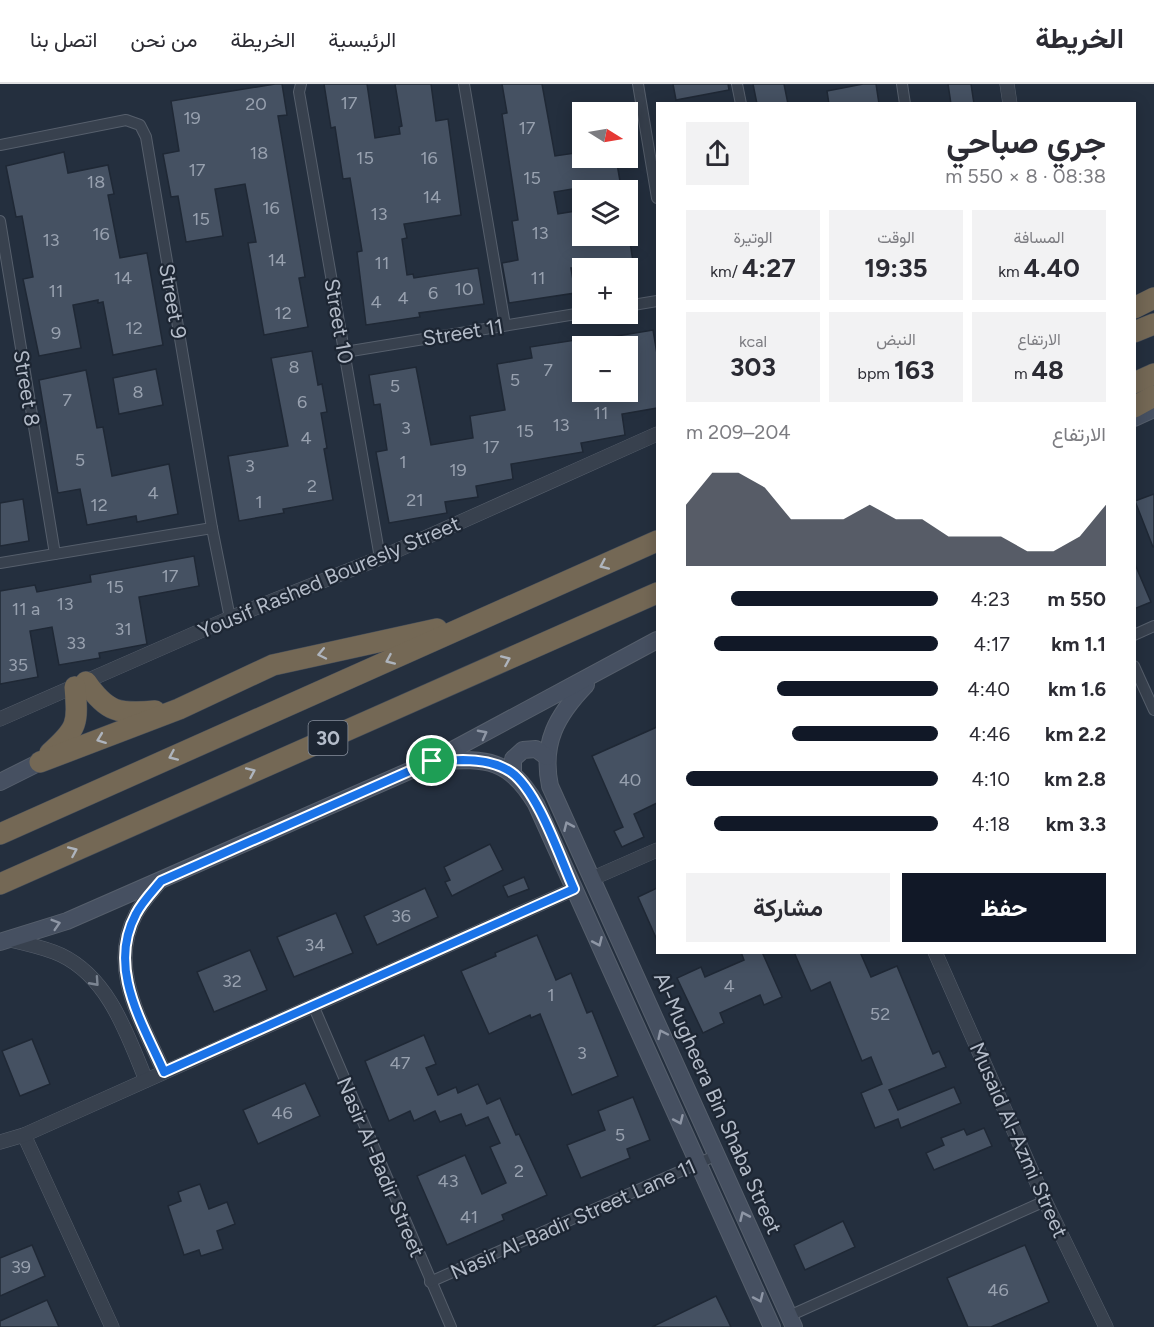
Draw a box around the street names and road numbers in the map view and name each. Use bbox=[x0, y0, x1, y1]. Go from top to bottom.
street label: Street 9 bbox=[154, 261, 192, 341]
street label: Street 10 bbox=[319, 276, 359, 366]
street label: Street 11 bbox=[421, 313, 505, 351]
street label: Street 8 bbox=[9, 348, 45, 428]
street label: Yousif Rashed Bouresly Street bbox=[194, 510, 464, 644]
road number: 30 bbox=[308, 721, 348, 755]
street label: Al-Mugheera Bin Shaba Street bbox=[649, 968, 787, 1238]
street label: Musaid Al-Azmi Street bbox=[965, 1038, 1073, 1242]
street label: Nasir Al-Badir Street bbox=[332, 1073, 430, 1261]
street label: Nasir Al-Badir Street Lane 11 bbox=[446, 1154, 700, 1284]

